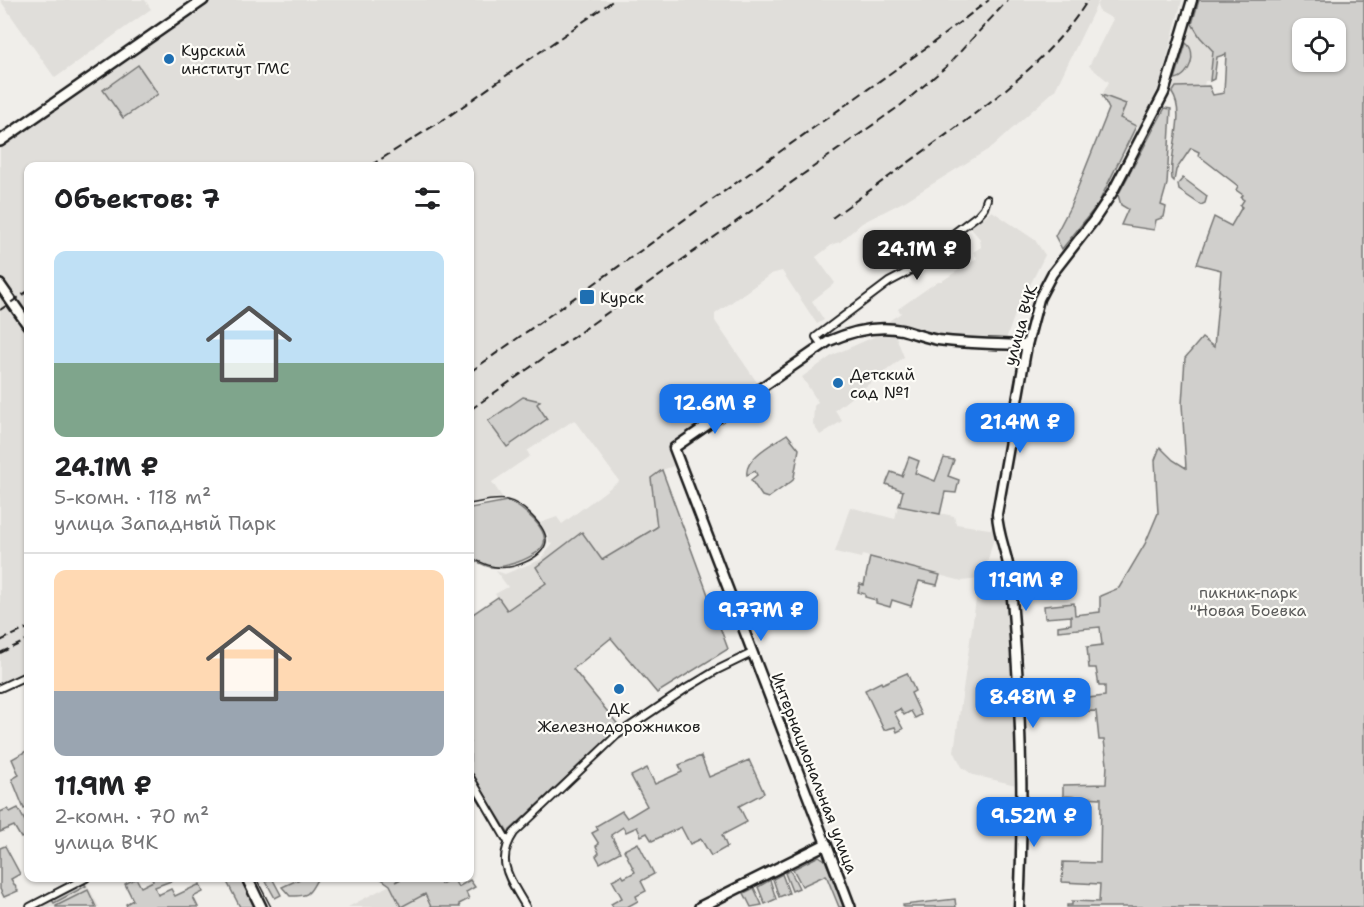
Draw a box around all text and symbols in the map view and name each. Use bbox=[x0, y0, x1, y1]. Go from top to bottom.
map controls bbox=[1292, 18, 1346, 72]
button: locate bbox=[1292, 18, 1346, 72]
place label: Курский институт ГМС bbox=[181, 40, 290, 79]
marker: Курский институт ГМС bbox=[162, 52, 176, 66]
text: Объектов: 7 bbox=[54, 181, 220, 216]
icon: filters bbox=[411, 182, 444, 215]
pin: 24.1M ₽ bbox=[862, 230, 972, 281]
text: 24.1M ₽ bbox=[877, 236, 957, 262]
street label: улица ВЧК bbox=[999, 282, 1042, 368]
place label: Курск bbox=[600, 287, 645, 308]
marker: Курск bbox=[578, 288, 596, 306]
icon: home bbox=[195, 290, 303, 398]
place label: Детский сад №1 bbox=[850, 364, 915, 403]
marker: Детский сад №1 bbox=[831, 376, 845, 390]
pin: 12.6M ₽ bbox=[660, 384, 770, 435]
text: 12.6M ₽ bbox=[674, 390, 757, 416]
pin: 21.4M ₽ bbox=[965, 403, 1075, 454]
text: 21.4M ₽ bbox=[979, 409, 1061, 435]
text: 24.1M ₽ bbox=[54, 449, 159, 484]
text: 5-комн. · 118 m² bbox=[54, 484, 211, 510]
text: улица Западный Парк bbox=[54, 510, 276, 536]
pin: 11.9M ₽ bbox=[971, 561, 1081, 612]
text: 11.9M ₽ bbox=[988, 567, 1064, 593]
park label: пикник-парк "Новая Боевка bbox=[1190, 582, 1306, 621]
pin: 9.77M ₽ bbox=[706, 591, 816, 642]
text: 9.77M ₽ bbox=[718, 597, 804, 623]
icon: home bbox=[195, 609, 303, 717]
street label: Интернациональная улица bbox=[766, 670, 863, 877]
pin: 8.48M ₽ bbox=[978, 678, 1088, 729]
marker: ДК Железнодорожников bbox=[612, 682, 626, 696]
text: 8.48M ₽ bbox=[989, 684, 1077, 710]
place label: ДК Железнодорожников bbox=[537, 698, 701, 737]
text: 11.9M ₽ bbox=[54, 768, 152, 803]
pin: 9.52M ₽ bbox=[979, 797, 1089, 848]
text: 2-комн. · 70 m² bbox=[54, 803, 209, 829]
text: 9.52M ₽ bbox=[991, 803, 1077, 829]
text: улица ВЧК bbox=[54, 829, 158, 855]

